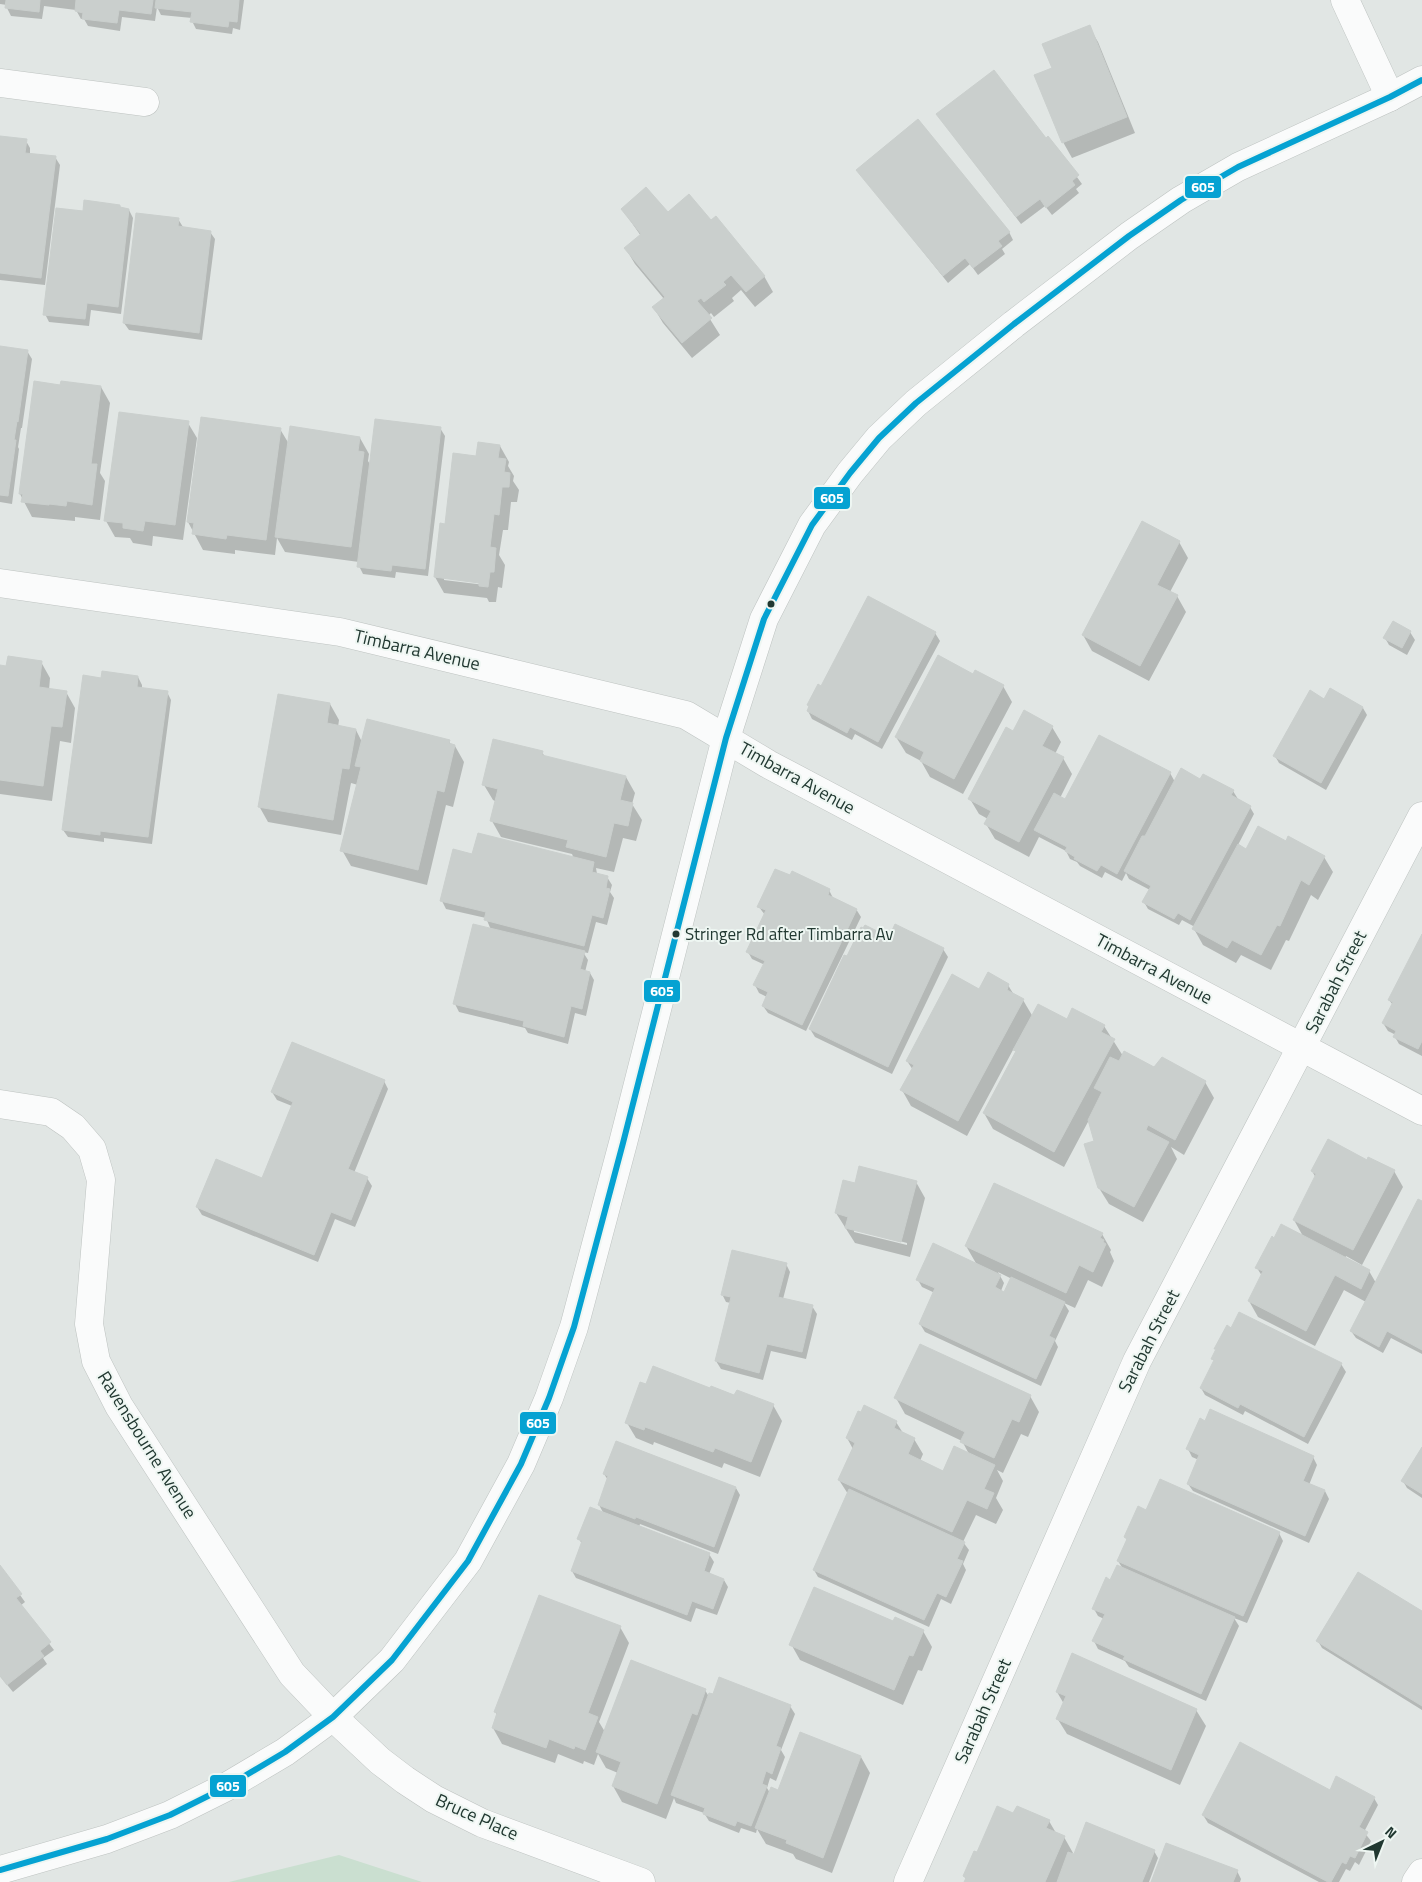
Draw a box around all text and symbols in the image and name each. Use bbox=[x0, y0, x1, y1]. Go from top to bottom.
line badge: 605 bbox=[1184, 175, 1222, 199]
text: 605 bbox=[1191, 176, 1215, 197]
line badge: 605 bbox=[813, 486, 851, 510]
text: 605 bbox=[820, 487, 844, 508]
unlabelled marker bbox=[766, 599, 776, 609]
street label: Timbarra Avenue bbox=[351, 622, 483, 677]
street label: Timbarra Avenue bbox=[734, 735, 860, 821]
place label: Stringer Rd after Timbarra Av bbox=[685, 921, 893, 947]
street label: Sarabah Street bbox=[1298, 925, 1373, 1038]
street label: Timbarra Avenue bbox=[1091, 926, 1217, 1011]
marker: Stringer Rd after Timbarra Av bbox=[671, 929, 681, 939]
line badge: 605 bbox=[643, 979, 681, 1003]
text: 605 bbox=[650, 980, 674, 1001]
street label: Sarabah Street bbox=[1111, 1284, 1186, 1397]
street label: Ravensbourne Avenue bbox=[91, 1366, 204, 1524]
line badge: 605 bbox=[519, 1411, 557, 1435]
text: 605 bbox=[526, 1412, 550, 1433]
street label: Sarabah Street bbox=[947, 1653, 1018, 1768]
line badge: 605 bbox=[209, 1774, 247, 1798]
text: 605 bbox=[216, 1775, 240, 1796]
street label: Bruce Place bbox=[431, 1786, 523, 1847]
north arrow bbox=[1357, 1817, 1407, 1867]
text: N bbox=[1380, 1821, 1402, 1843]

